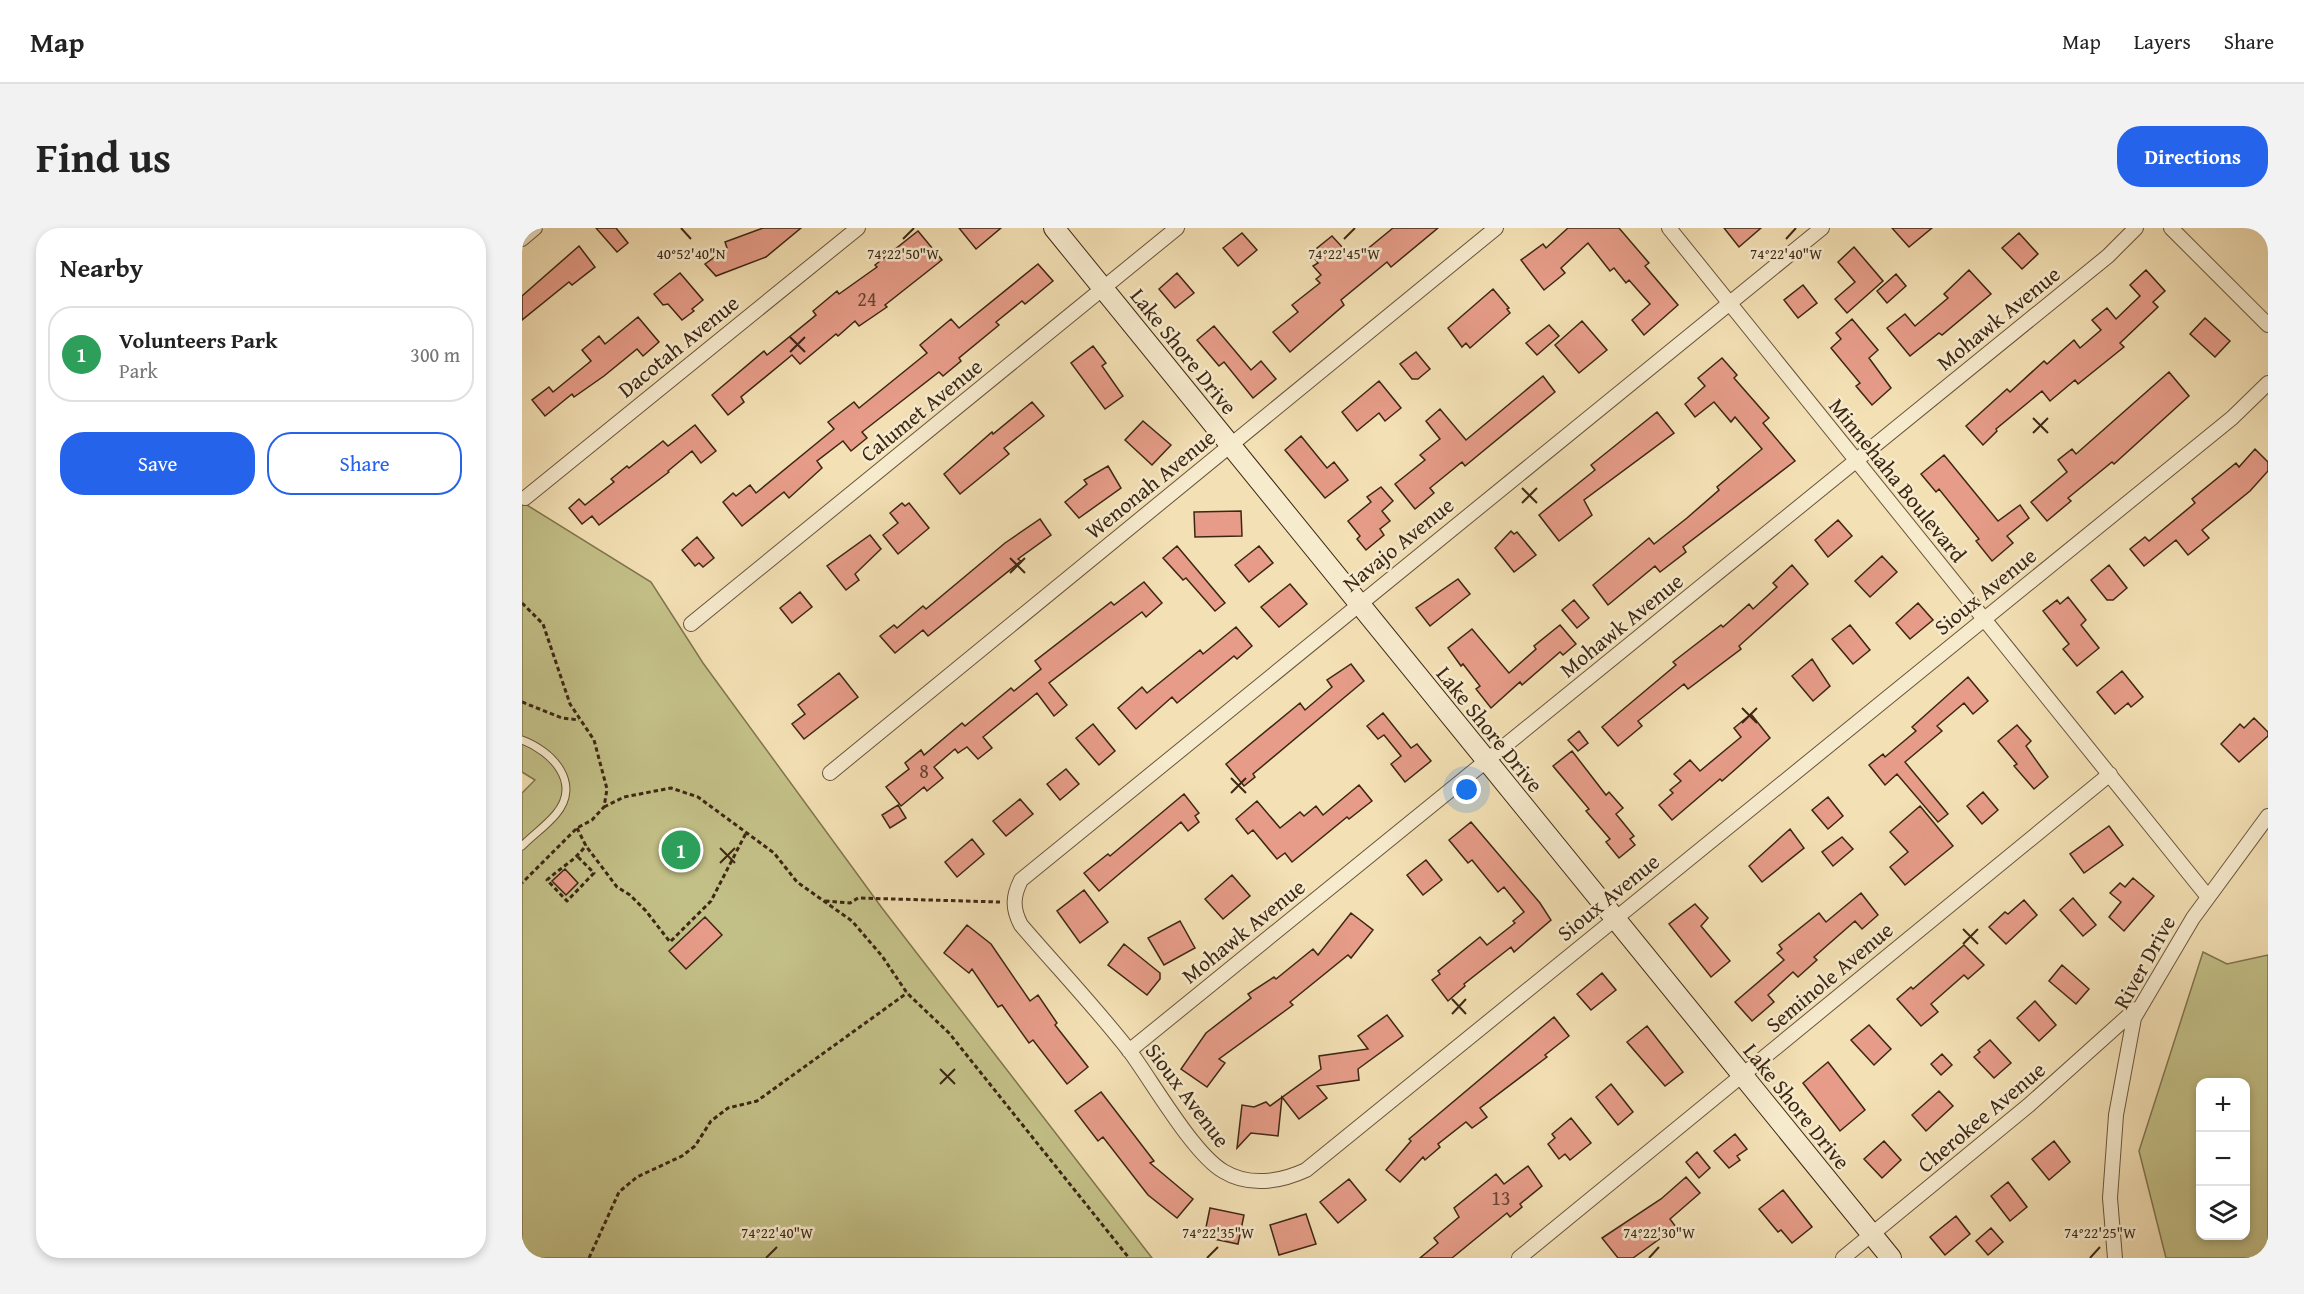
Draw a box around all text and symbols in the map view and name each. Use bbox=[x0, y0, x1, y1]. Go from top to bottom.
text: Map bbox=[30, 21, 84, 62]
text: Map bbox=[2062, 26, 2101, 57]
text: Layers bbox=[2134, 26, 2191, 57]
text: Share bbox=[2224, 26, 2274, 57]
text: Find us bbox=[36, 126, 171, 187]
button: Directions bbox=[2117, 126, 2268, 187]
text: 40°52'40"N bbox=[657, 243, 726, 264]
text: 74°22'50"W bbox=[867, 243, 939, 264]
text: 74°22'45"W bbox=[1308, 243, 1380, 264]
text: 74°22'40"W bbox=[1750, 243, 1822, 264]
text: Nearby bbox=[60, 248, 143, 287]
street label: Mohawk Avenue bbox=[1929, 258, 2067, 378]
street label: Lake Shore Drive bbox=[1123, 281, 1245, 421]
house number: 24 bbox=[857, 284, 877, 313]
street label: Dacotah Avenue bbox=[611, 287, 745, 405]
text: Volunteers Park bbox=[119, 324, 278, 356]
text: 1 bbox=[76, 340, 87, 369]
text: 300 m bbox=[410, 340, 460, 369]
street label: Calumet Avenue bbox=[853, 351, 989, 469]
text: Park bbox=[119, 356, 158, 385]
street label: Minnehaha Boulevard bbox=[1822, 391, 1975, 569]
street label: Wenonah Avenue bbox=[1078, 421, 1222, 547]
button: Save bbox=[60, 432, 255, 495]
button: Share bbox=[267, 432, 462, 495]
street label: Navajo Avenue bbox=[1335, 489, 1461, 599]
street label: Sioux Avenue bbox=[1927, 540, 2043, 642]
street label: Mohawk Avenue bbox=[1552, 565, 1690, 685]
street label: Lake Shore Drive bbox=[1429, 659, 1551, 799]
house number: 8 bbox=[919, 756, 929, 785]
your location bbox=[1452, 775, 1481, 804]
pin: 1 bbox=[662, 828, 700, 872]
street label: Sioux Avenue bbox=[1550, 846, 1666, 948]
street label: Mohawk Avenue bbox=[1174, 871, 1312, 991]
street label: River Drive bbox=[2105, 909, 2183, 1015]
street label: Seminole Avenue bbox=[1758, 914, 1900, 1040]
street label: Sioux Avenue bbox=[1138, 1036, 1238, 1154]
street label: Lake Shore Drive bbox=[1736, 1036, 1858, 1176]
street label: Cherokee Avenue bbox=[1910, 1054, 2052, 1180]
map controls bbox=[2196, 1078, 2250, 1240]
button: + bbox=[2196, 1078, 2250, 1132]
button: − bbox=[2196, 1132, 2250, 1186]
house number: 13 bbox=[1491, 1183, 1511, 1212]
button: layers bbox=[2196, 1186, 2250, 1240]
text: 74°22'40"W bbox=[741, 1222, 813, 1243]
text: 74°22'35"W bbox=[1182, 1222, 1254, 1243]
text: 74°22'30"W bbox=[1623, 1222, 1695, 1243]
text: 74°22'25"W bbox=[2064, 1222, 2136, 1243]

